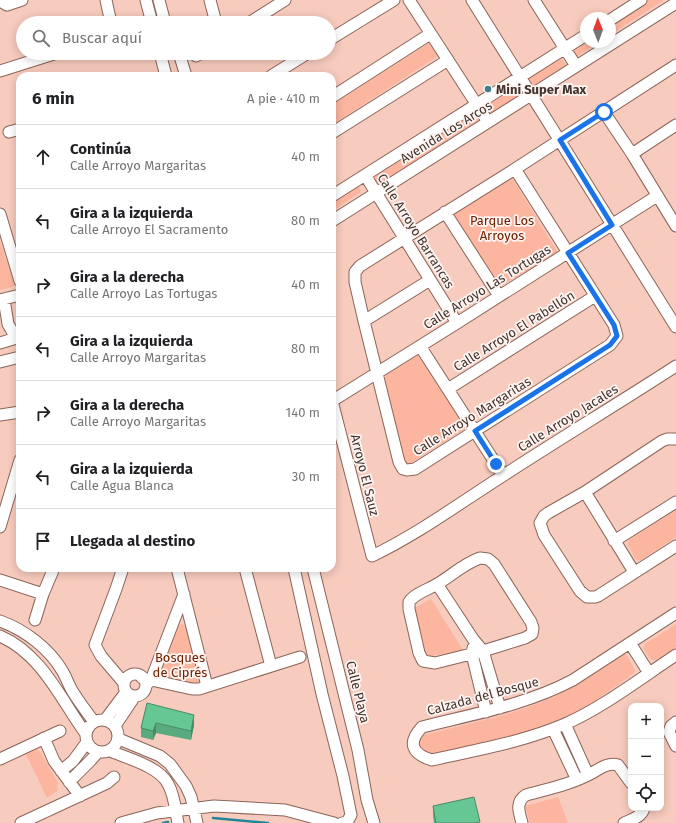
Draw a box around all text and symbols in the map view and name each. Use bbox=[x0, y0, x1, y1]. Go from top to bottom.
north arrow bbox=[580, 12, 616, 48]
search box bbox=[16, 16, 336, 60]
icon: search bbox=[30, 27, 52, 49]
text: Buscar aquí bbox=[62, 29, 142, 47]
place label: Mini Super Max bbox=[496, 82, 587, 97]
marker: Mini Super Max bbox=[483, 84, 493, 94]
text: 6 min bbox=[32, 88, 75, 109]
text: A pie · 410 m bbox=[247, 91, 320, 106]
street label: Avenida Los Arcos bbox=[397, 98, 495, 166]
route start bbox=[595, 103, 613, 121]
text: Continúa bbox=[70, 140, 131, 158]
icon: ahead bbox=[32, 146, 54, 168]
text: 40 m bbox=[291, 149, 320, 164]
text: Calle Arroyo Margaritas bbox=[70, 158, 206, 173]
street label: Calle Arroyo Barrancas bbox=[375, 171, 457, 291]
text: Gira a la izquierda bbox=[70, 204, 193, 222]
icon: left bbox=[32, 210, 54, 232]
text: 80 m bbox=[291, 213, 320, 228]
park label: Parque Los Arroyos bbox=[470, 213, 534, 243]
text: Calle Arroyo El Sacramento bbox=[70, 222, 228, 237]
street label: Calle Arroyo Las Tortugas bbox=[421, 242, 553, 332]
text: Gira a la derecha bbox=[70, 268, 184, 286]
icon: right bbox=[32, 274, 54, 296]
text: 40 m bbox=[291, 277, 320, 292]
text: Calle Arroyo Las Tortugas bbox=[70, 286, 217, 301]
street label: Calle Arroyo El Pabellón bbox=[451, 288, 577, 374]
text: Gira a la izquierda bbox=[70, 332, 193, 350]
icon: left bbox=[32, 338, 54, 360]
text: 80 m bbox=[291, 341, 320, 356]
text: Calle Arroyo Margaritas bbox=[70, 350, 206, 365]
street label: Calle Arroyo Margaritas bbox=[410, 374, 534, 458]
street label: Calle Arroyo Jacales bbox=[515, 381, 621, 455]
text: Gira a la derecha bbox=[70, 396, 184, 414]
icon: right bbox=[32, 402, 54, 424]
text: 140 m bbox=[286, 405, 320, 420]
text: Calle Arroyo Margaritas bbox=[70, 414, 206, 429]
street label: Arroyo El Sauz bbox=[348, 433, 382, 518]
route end bbox=[487, 455, 505, 473]
text: Gira a la izquierda bbox=[70, 460, 193, 478]
icon: left bbox=[32, 466, 54, 488]
text: 30 m bbox=[292, 469, 320, 484]
text: Calle Agua Blanca bbox=[70, 478, 174, 493]
icon: arrive bbox=[32, 530, 54, 552]
text: Llegada al destino bbox=[70, 532, 195, 550]
park label: Bosques de Ciprés bbox=[153, 650, 207, 680]
street label: Calle Playa bbox=[343, 659, 373, 725]
street label: Calzada del Bosque bbox=[426, 674, 540, 718]
map controls bbox=[628, 703, 664, 811]
button: + bbox=[628, 703, 664, 739]
button: − bbox=[628, 739, 664, 775]
button: locate bbox=[628, 775, 664, 811]

